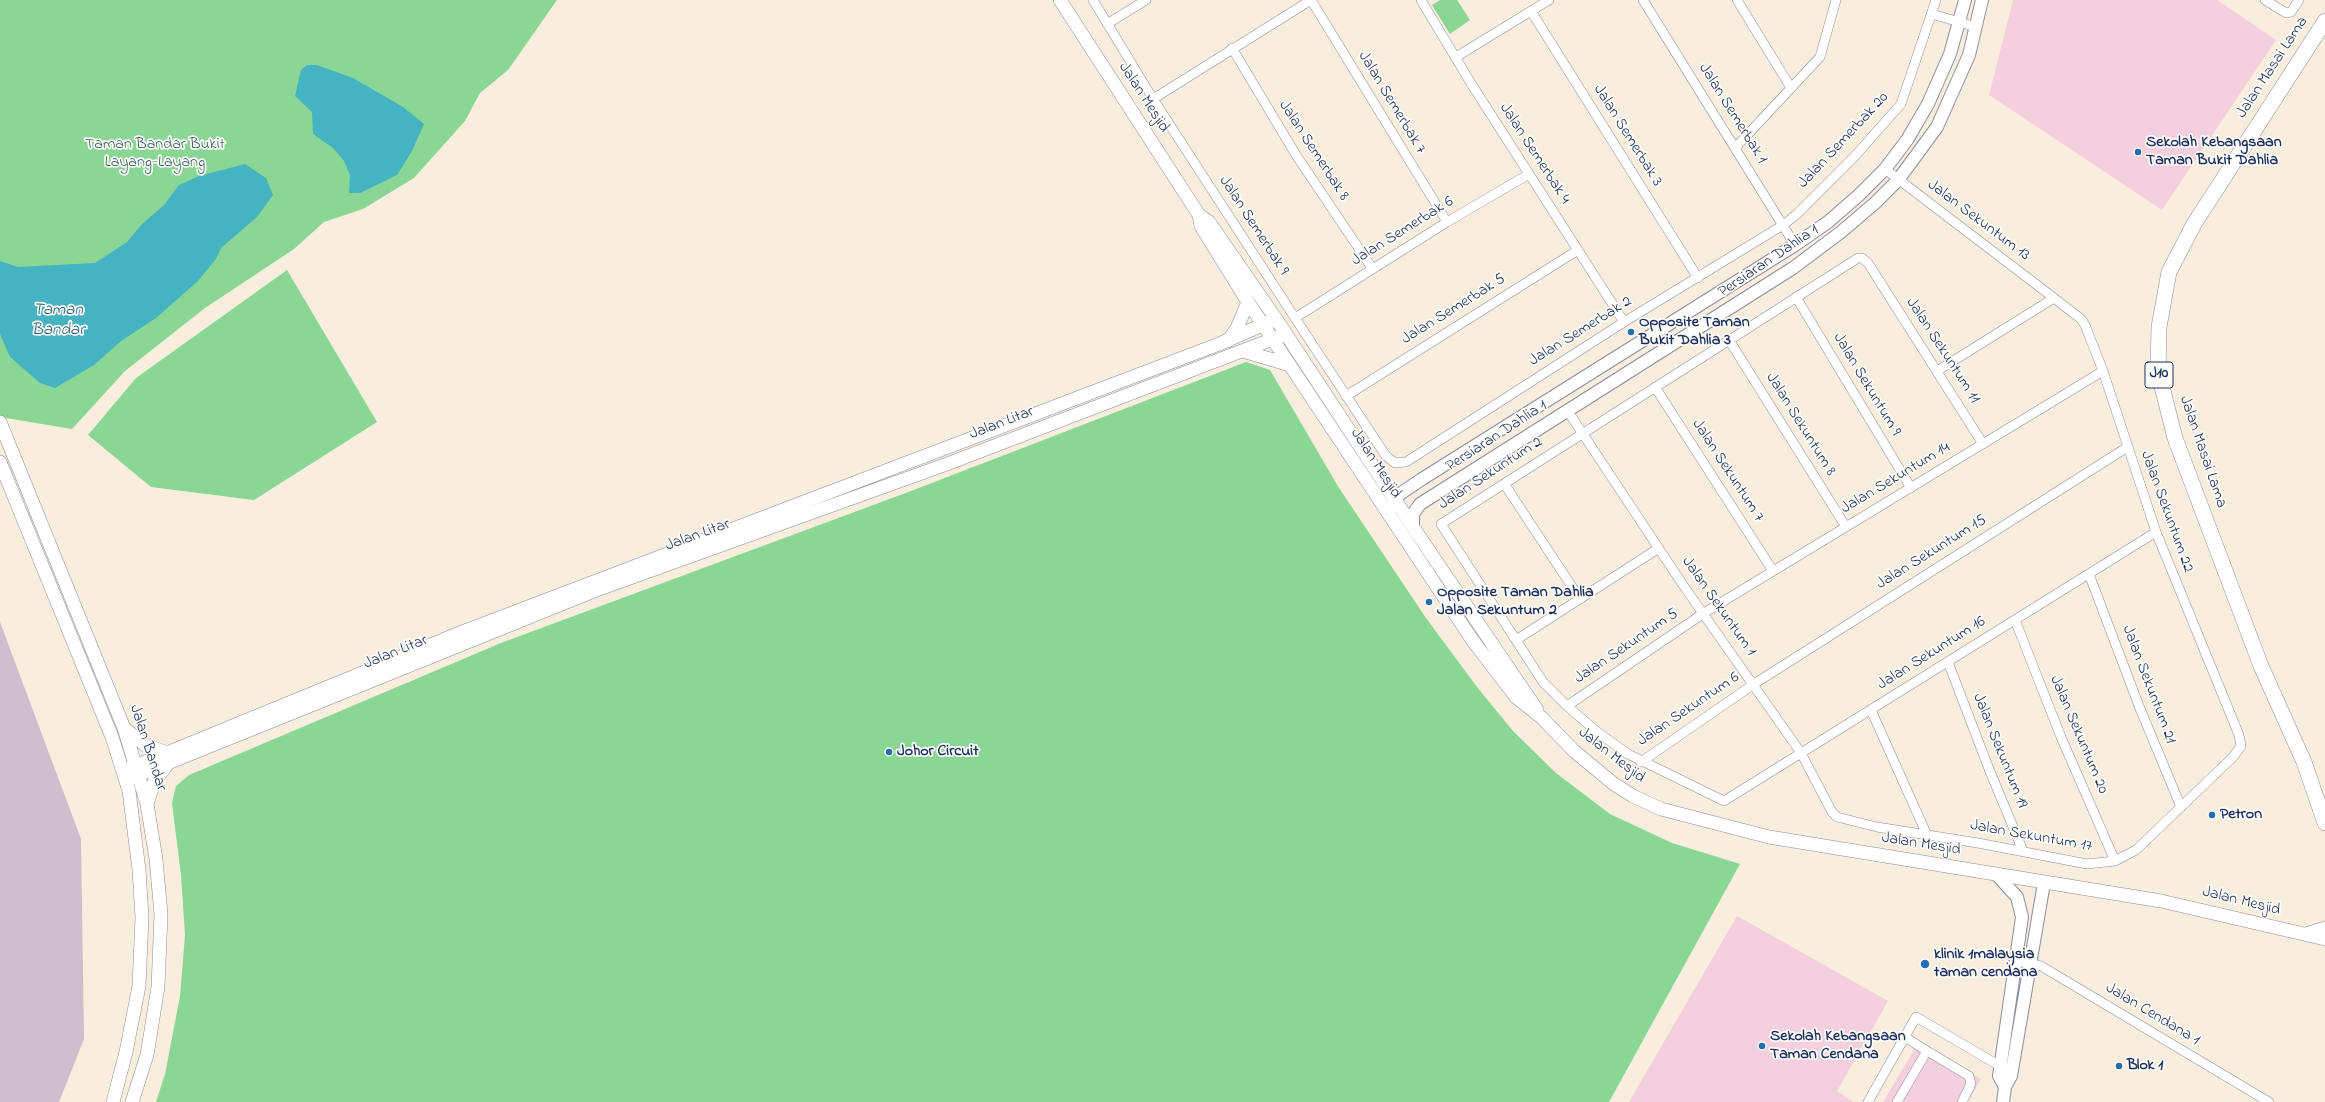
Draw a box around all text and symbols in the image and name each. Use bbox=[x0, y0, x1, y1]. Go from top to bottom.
street label: Jalan Masai Lama bbox=[2233, 14, 2313, 122]
street label: Jalan Semerbak 7 bbox=[1353, 48, 1429, 158]
street label: Jalan Mesjid bbox=[1113, 59, 1173, 137]
street label: Jalan Semerbak 1 bbox=[1693, 60, 1771, 168]
street label: Jalan Semerbak 3 bbox=[1588, 82, 1666, 190]
street label: Jalan Semerbak 20 bbox=[1794, 89, 1894, 193]
street label: Jalan Semerbak 8 bbox=[1273, 97, 1353, 205]
street label: Jalan Semerbak 4 bbox=[1494, 100, 1574, 208]
place label: Sekolah Kebangsaan Taman Bukit Dahlia bbox=[2146, 133, 2282, 171]
park label: Taman Bandar Bukit Layang-Layang bbox=[85, 135, 225, 173]
marker: Sekolah Kebangsaan Taman Bukit Dahlia bbox=[2133, 147, 2143, 157]
street label: Jalan Semerbak 9 bbox=[1214, 173, 1292, 279]
street label: Jalan Sekuntum 13 bbox=[1923, 176, 2033, 266]
street label: Jalan Semerbak 6 bbox=[1348, 193, 1458, 271]
street label: Persiaran Dahlia 1 bbox=[1715, 221, 1823, 303]
street label: Jalan Semerbak 5 bbox=[1398, 270, 1510, 350]
street label: Jalan Semerbak 2 bbox=[1526, 293, 1636, 371]
street label: Jalan Sekuntum 11 bbox=[1901, 295, 1983, 407]
water label: Taman Bandar bbox=[31, 301, 85, 341]
place label: Opposite Taman Bukit Dahlia 3 bbox=[1639, 313, 1750, 351]
marker: Opposite Taman Bukit Dahlia 3 bbox=[1626, 327, 1636, 337]
street label: Jalan Sekuntum 9 bbox=[1828, 330, 1904, 440]
road number: J10 bbox=[2145, 362, 2173, 388]
street label: Jalan Sekuntum 8 bbox=[1761, 370, 1839, 480]
street label: Jalan Masai Lama bbox=[2174, 393, 2230, 511]
street label: Persiaran Dahlia 1 bbox=[1443, 397, 1551, 477]
street label: Jalan Litar bbox=[967, 403, 1037, 445]
street label: Jalan Sekuntum 7 bbox=[1687, 416, 1767, 526]
street label: Jalan Mesjid bbox=[1345, 425, 1405, 503]
street label: Jalan Sekuntum 2 bbox=[1435, 433, 1547, 515]
street label: Jalan Sekuntum 14 bbox=[1838, 439, 1954, 519]
street label: Jalan Sekuntum 22 bbox=[2135, 449, 2197, 575]
street label: Jalan Sekuntum 15 bbox=[1873, 511, 1991, 595]
street label: Jalan Litar bbox=[663, 515, 733, 557]
street label: Jalan Sekuntum 1 bbox=[1677, 554, 1759, 660]
place label: Opposite Taman Dahlia Jalan Sekuntum 2 bbox=[1437, 583, 1594, 621]
marker: Opposite Taman Dahlia Jalan Sekuntum 2 bbox=[1424, 597, 1434, 607]
street label: Jalan Sekuntum 5 bbox=[1571, 605, 1683, 689]
street label: Jalan Sekuntum 16 bbox=[1874, 613, 1990, 695]
street label: Jalan Sekuntum 21 bbox=[2117, 623, 2179, 747]
street label: Jalan Litar bbox=[361, 631, 431, 675]
street label: Jalan Sekuntum 6 bbox=[1634, 669, 1744, 751]
street label: Jalan Sekuntum 20 bbox=[2044, 673, 2112, 797]
street label: Jalan Sekuntum 19 bbox=[1967, 691, 2031, 811]
street label: Jalan Bandar bbox=[124, 702, 170, 794]
street label: Jalan Mesjid bbox=[1574, 724, 1648, 788]
place label: Johor Circuit bbox=[897, 742, 979, 762]
marker: Johor Circuit bbox=[884, 747, 894, 757]
place label: Petron bbox=[2220, 805, 2262, 825]
marker: Petron bbox=[2207, 810, 2217, 820]
street label: Jalan Sekuntum 17 bbox=[1968, 817, 2094, 857]
street label: Jalan Mesjid bbox=[1880, 829, 1962, 861]
street label: Jalan Mesjid bbox=[2200, 883, 2282, 921]
place label: klinik 1malaysia taman cendana bbox=[1934, 945, 2037, 983]
marker: klinik 1malaysia taman cendana bbox=[1919, 958, 1931, 970]
street label: Jalan Cendana 1 bbox=[2101, 979, 2203, 1051]
place label: Sekolah Kebangsaan Taman Cendana bbox=[1770, 1027, 1906, 1065]
marker: Sekolah Kebangsaan Taman Cendana bbox=[1757, 1041, 1767, 1051]
place label: Blok 1 bbox=[2127, 1056, 2163, 1076]
marker: Blok 1 bbox=[2114, 1061, 2124, 1071]

